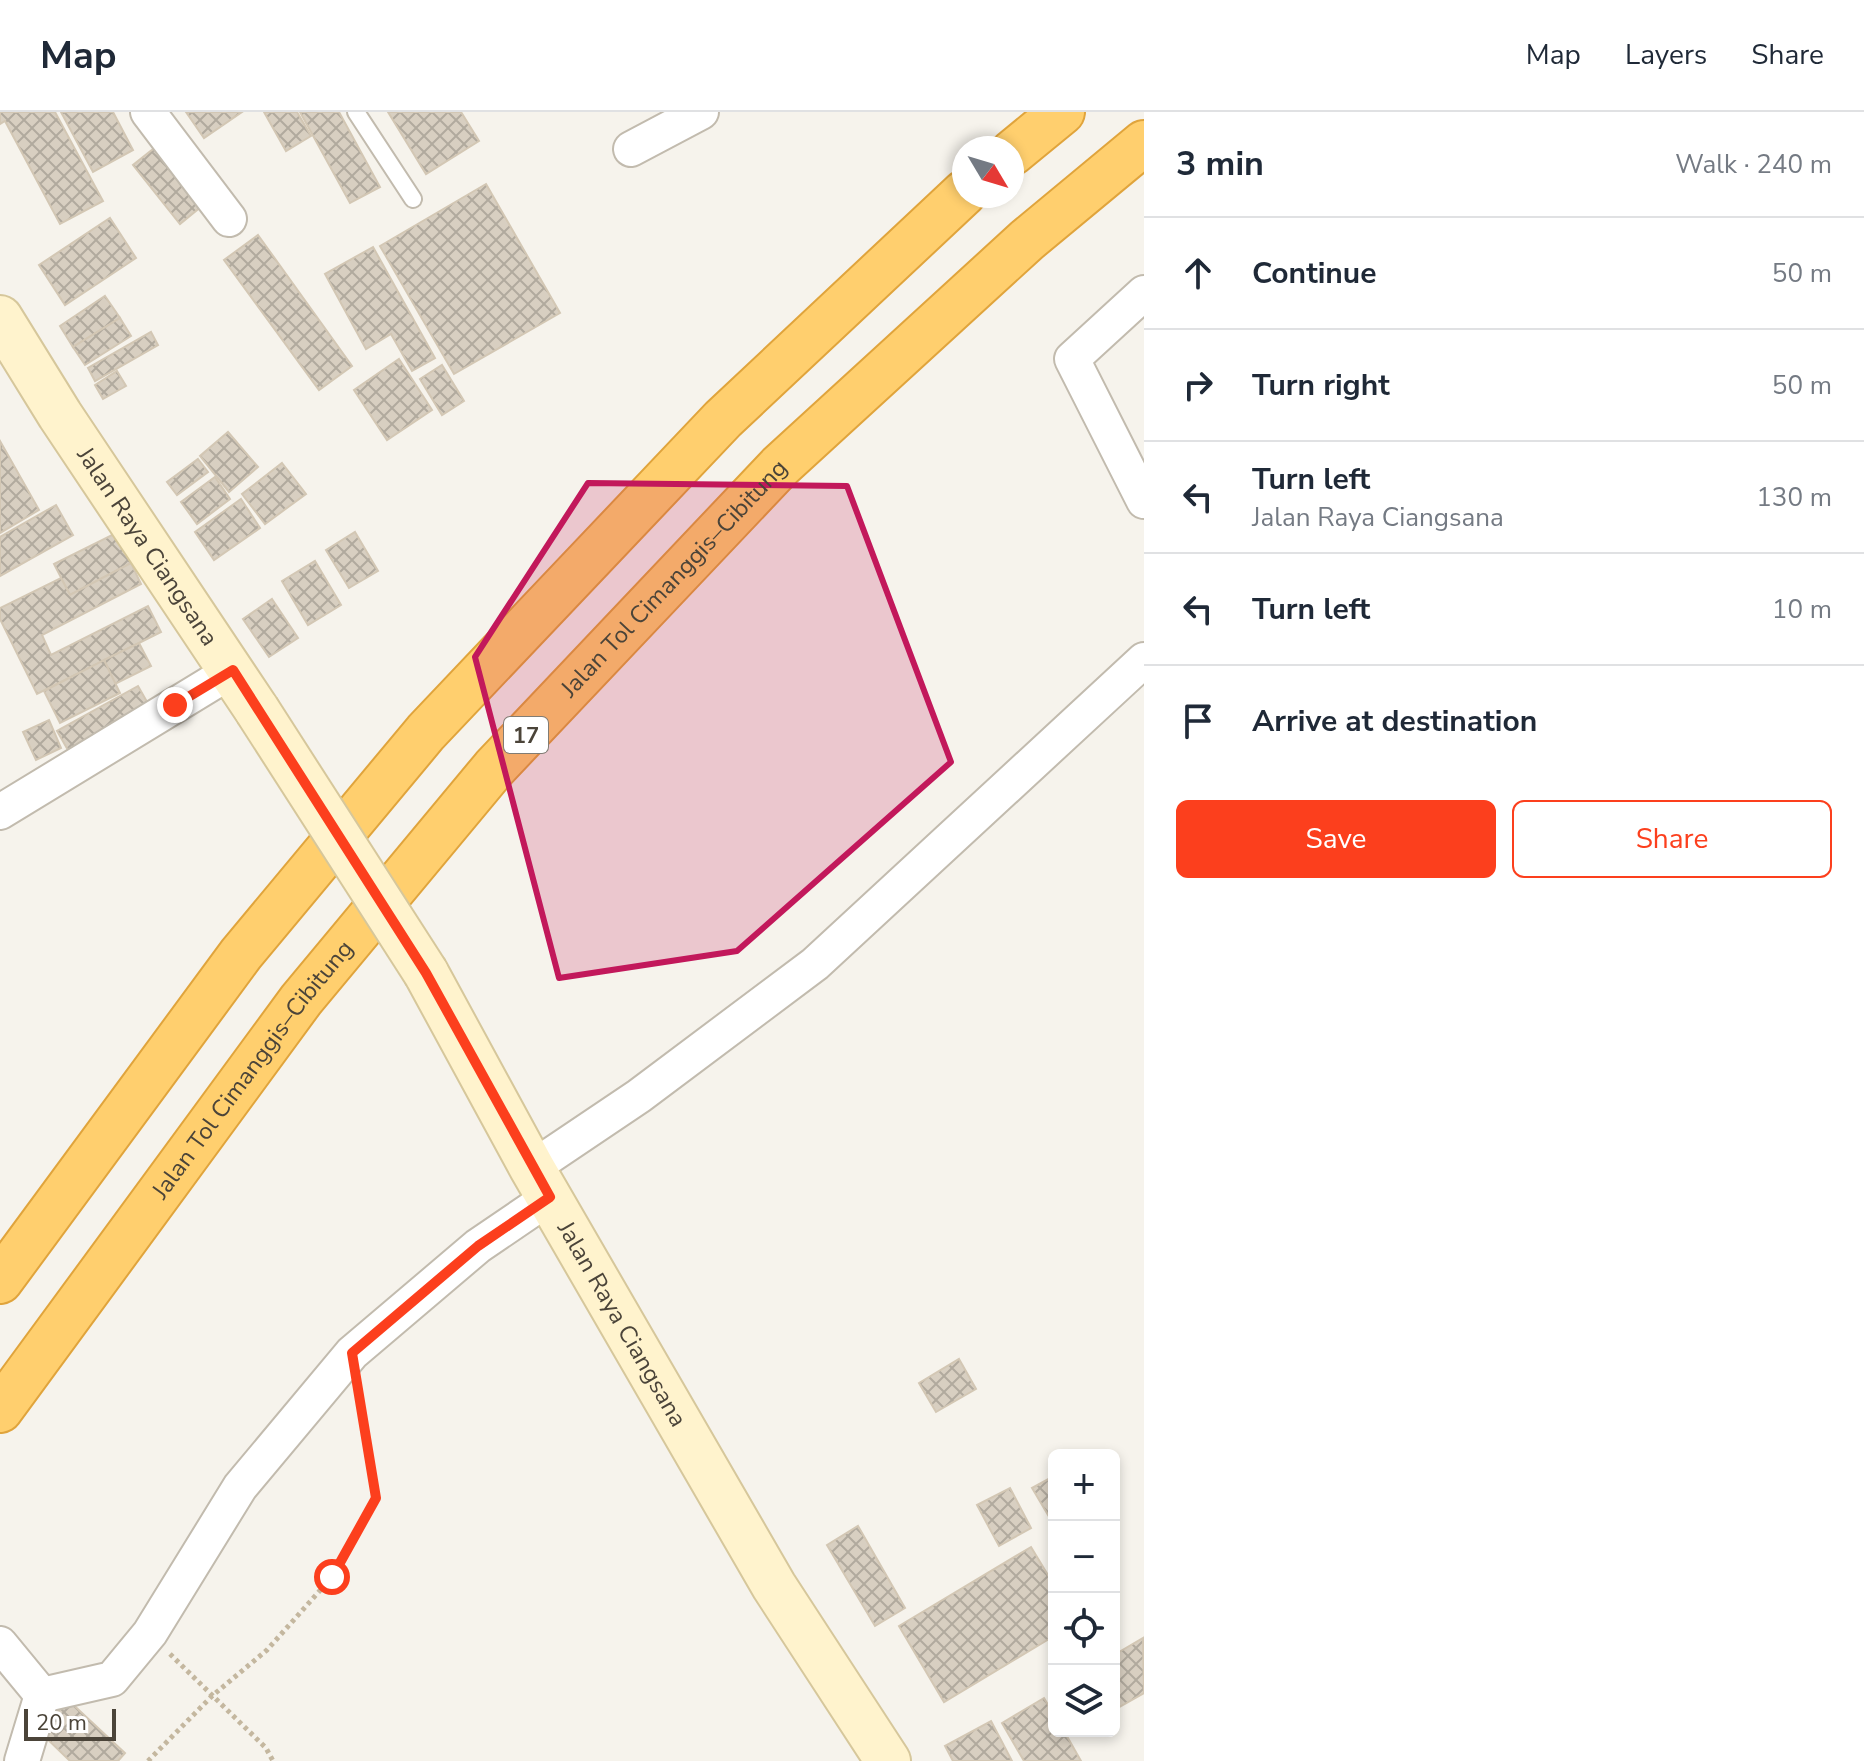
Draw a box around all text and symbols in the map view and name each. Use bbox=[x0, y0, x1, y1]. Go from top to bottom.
text: Map bbox=[40, 30, 117, 81]
text: Map bbox=[1526, 36, 1581, 74]
text: Layers bbox=[1625, 36, 1707, 74]
text: Share bbox=[1751, 36, 1824, 74]
north arrow bbox=[952, 136, 1024, 208]
text: 3 min bbox=[1176, 141, 1264, 187]
text: Walk · 240 m bbox=[1675, 147, 1832, 182]
icon: ahead bbox=[1176, 251, 1220, 295]
text: Continue bbox=[1252, 253, 1377, 294]
text: 50 m bbox=[1772, 256, 1832, 291]
icon: right bbox=[1176, 363, 1220, 407]
text: Turn right bbox=[1252, 365, 1390, 406]
text: 50 m bbox=[1772, 368, 1832, 403]
street label: Jalan Raya Ciangsana bbox=[69, 440, 226, 652]
street label: Jalan Tol Cimanggis–Cibitung bbox=[553, 452, 794, 705]
text: Turn left bbox=[1252, 459, 1370, 500]
icon: left bbox=[1176, 475, 1220, 519]
text: 130 m bbox=[1756, 480, 1832, 515]
text: Jalan Raya Ciangsana bbox=[1252, 500, 1504, 535]
icon: left bbox=[1176, 587, 1220, 631]
text: Turn left bbox=[1252, 589, 1370, 630]
text: 10 m bbox=[1772, 592, 1832, 627]
route end bbox=[157, 687, 193, 723]
icon: arrive bbox=[1176, 699, 1220, 743]
text: Arrive at destination bbox=[1252, 701, 1537, 742]
road number: 17 bbox=[504, 717, 548, 753]
button: Save bbox=[1176, 800, 1496, 878]
button: Share bbox=[1512, 800, 1832, 878]
street label: Jalan Tol Cimanggis–Cibitung bbox=[144, 933, 360, 1206]
street label: Jalan Raya Ciangsana bbox=[550, 1214, 694, 1433]
map controls bbox=[1048, 1449, 1120, 1737]
button: + bbox=[1048, 1449, 1120, 1521]
button: − bbox=[1048, 1521, 1120, 1593]
route start bbox=[314, 1559, 350, 1595]
button: locate bbox=[1048, 1593, 1120, 1665]
button: layers bbox=[1048, 1665, 1120, 1737]
scale bar bbox=[24, 1705, 116, 1741]
text: 20 m bbox=[36, 1708, 87, 1738]

